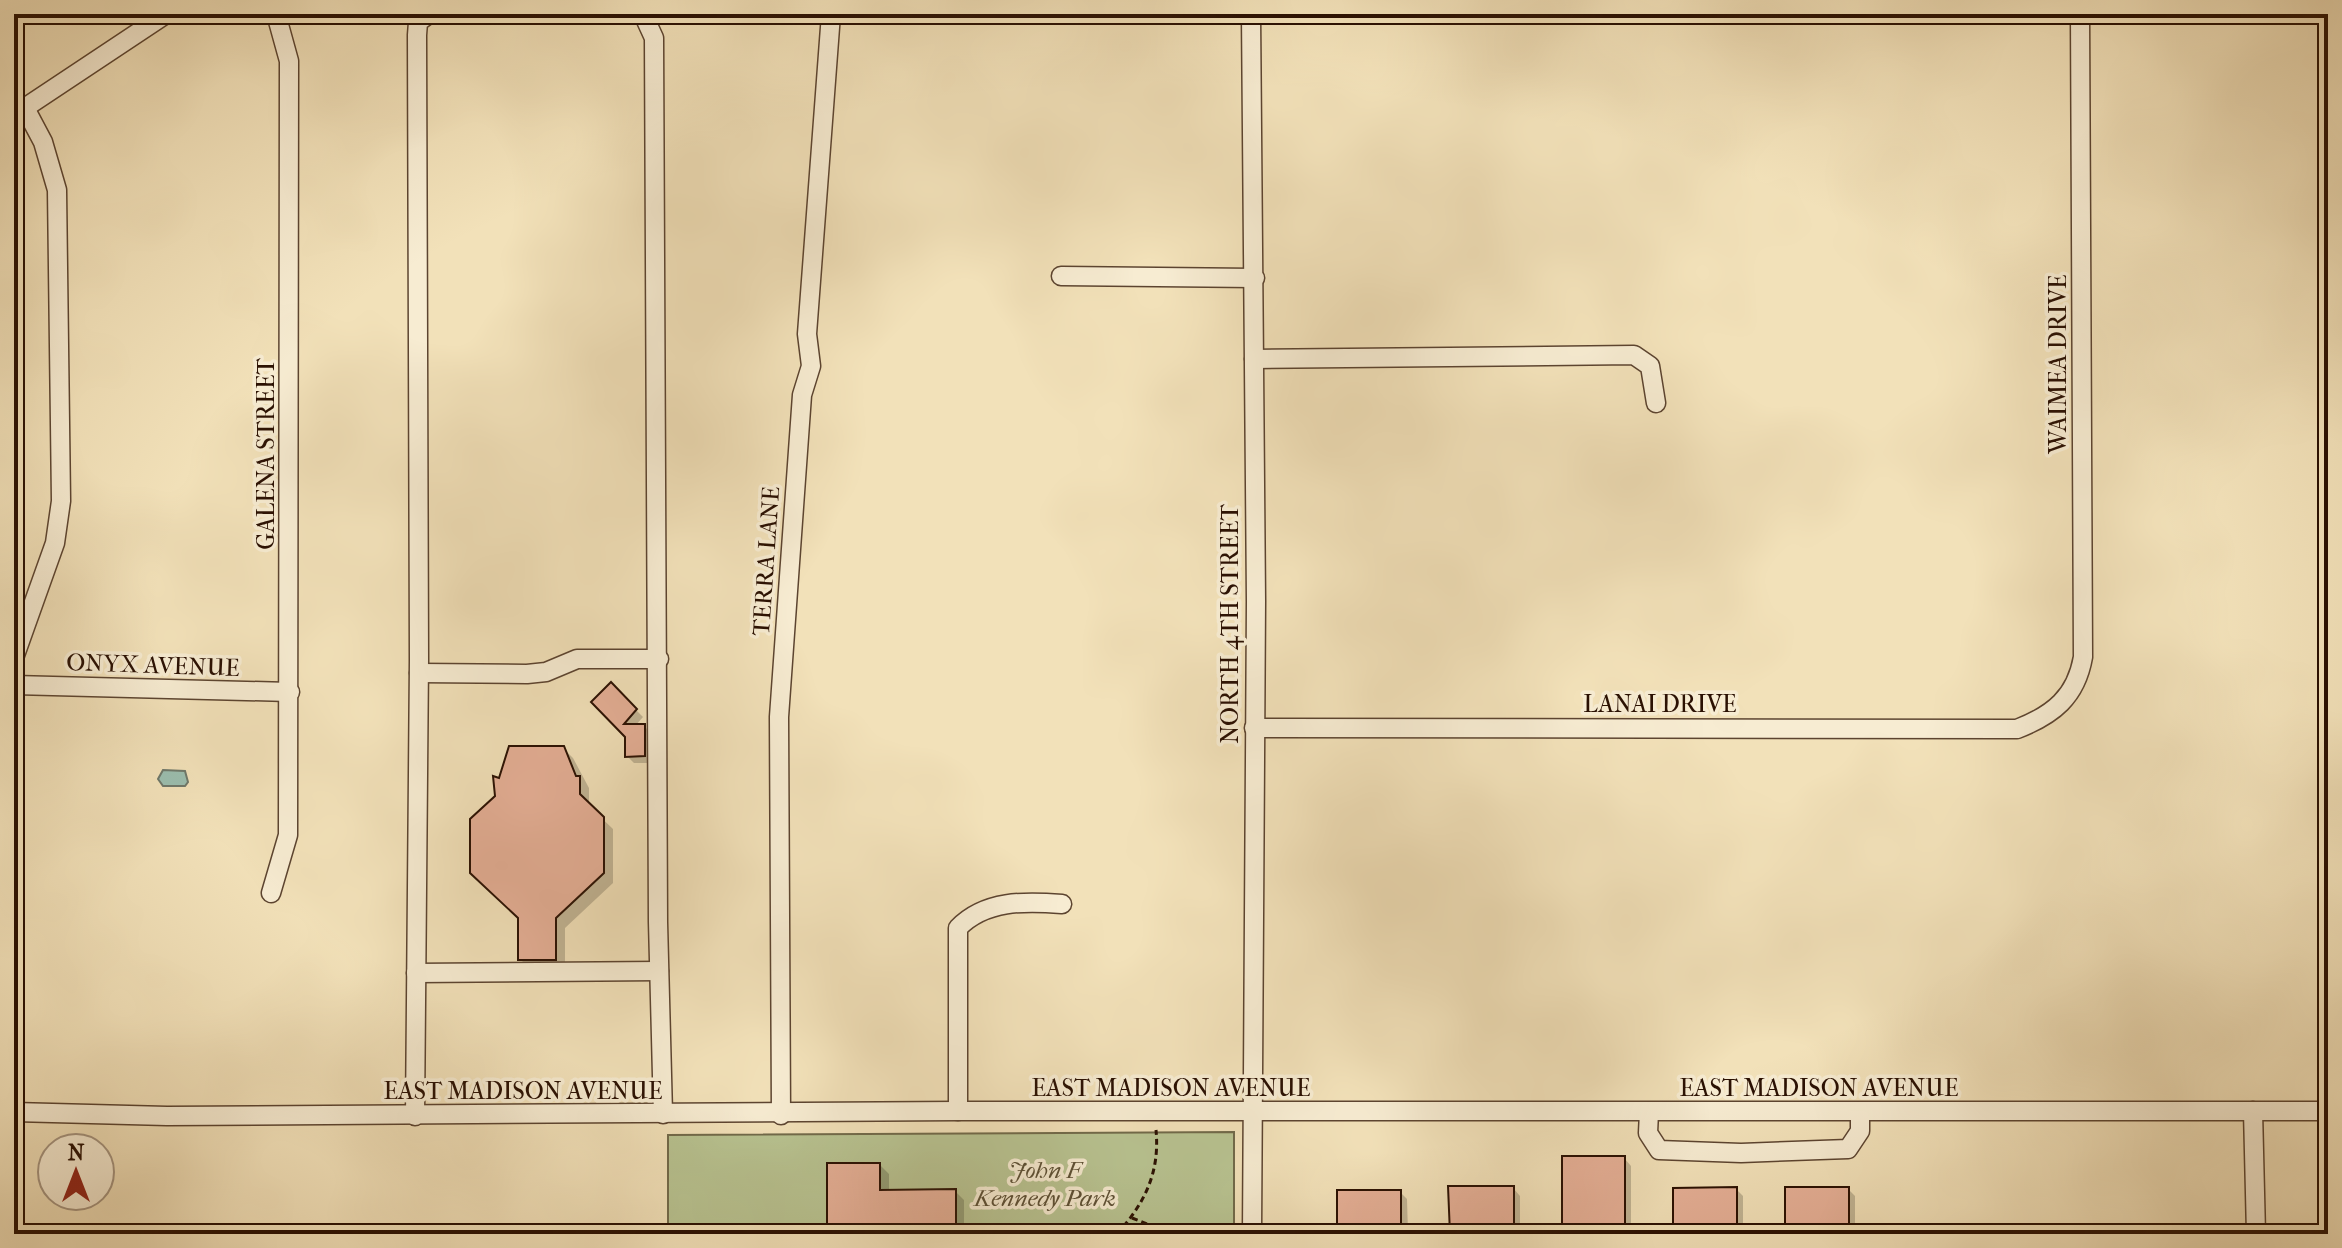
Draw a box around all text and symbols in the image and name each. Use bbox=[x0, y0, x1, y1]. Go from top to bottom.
street label: WAIMEA DRIVE bbox=[2044, 274, 2072, 455]
street label: GALENA STREET bbox=[252, 357, 280, 550]
street label: TERRA LANE bbox=[747, 485, 785, 637]
street label: NORTH 4TH STREET bbox=[1216, 503, 1244, 744]
street label: ONYX AVENUE bbox=[66, 648, 240, 682]
street label: LANAI DRIVE bbox=[1583, 690, 1737, 718]
street label: EAST MADISON AVENUE bbox=[1031, 1074, 1311, 1102]
street label: EAST MADISON AVENUE bbox=[1679, 1074, 1959, 1102]
street label: EAST MADISON AVENUE bbox=[383, 1077, 663, 1105]
north arrow bbox=[36, 1132, 116, 1212]
text: N bbox=[68, 1140, 85, 1166]
park label: John F Kennedy Park bbox=[972, 1156, 1116, 1212]

